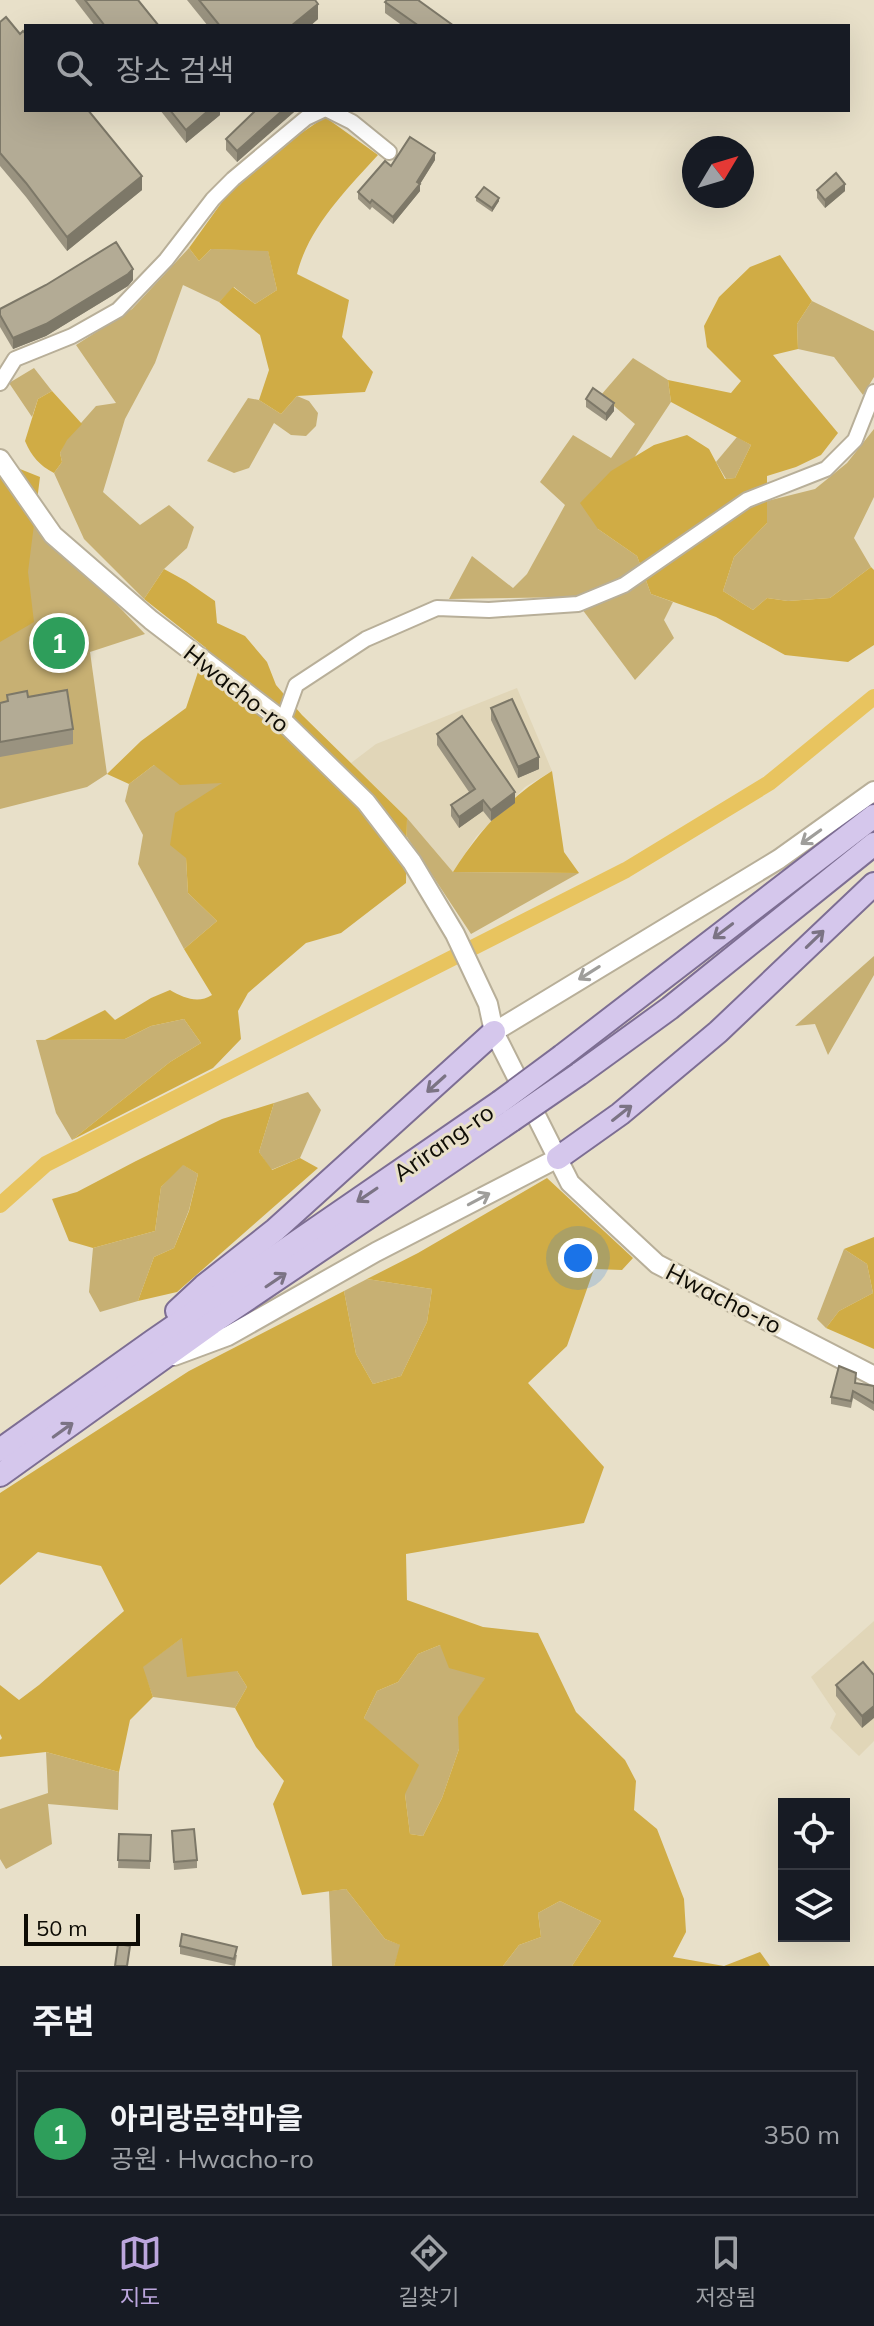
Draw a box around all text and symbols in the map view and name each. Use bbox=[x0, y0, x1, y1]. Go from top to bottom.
search box bbox=[24, 24, 850, 112]
icon: search bbox=[52, 46, 96, 90]
text: 장소 검색 bbox=[116, 51, 234, 89]
north arrow bbox=[682, 136, 754, 208]
pin: 1 bbox=[33, 613, 85, 673]
street label: Hwacho-ro bbox=[178, 637, 296, 739]
one-way arrow bbox=[800, 829, 822, 845]
one-way arrow bbox=[713, 922, 734, 939]
one-way arrow bbox=[805, 930, 825, 949]
one-way arrow bbox=[578, 965, 601, 981]
one-way arrow bbox=[426, 1074, 446, 1092]
street label: Arirang-ro bbox=[387, 1096, 499, 1188]
one-way arrow bbox=[611, 1104, 632, 1121]
one-way arrow bbox=[357, 1187, 379, 1203]
one-way arrow bbox=[466, 1191, 490, 1207]
your location bbox=[558, 1238, 598, 1278]
street label: Hwacho-ro bbox=[661, 1256, 787, 1340]
one-way arrow bbox=[264, 1272, 287, 1288]
one-way arrow bbox=[52, 1422, 74, 1438]
map controls bbox=[778, 1798, 850, 1942]
button: locate bbox=[778, 1798, 850, 1870]
button: layers bbox=[778, 1870, 850, 1942]
scale bar bbox=[24, 1910, 140, 1946]
text: 50 m bbox=[36, 1914, 87, 1942]
text: 주변 bbox=[32, 1999, 95, 2042]
text: 아리랑문학마을 bbox=[110, 2099, 303, 2137]
text: 1 bbox=[52, 2118, 68, 2151]
text: 350 m bbox=[764, 2118, 840, 2151]
text: 공원 · Hwacho-ro bbox=[110, 2142, 314, 2175]
tab: 지도 bbox=[118, 2231, 162, 2311]
tab: 길찾기 bbox=[398, 2231, 459, 2311]
tab: 저장됨 bbox=[695, 2231, 756, 2311]

